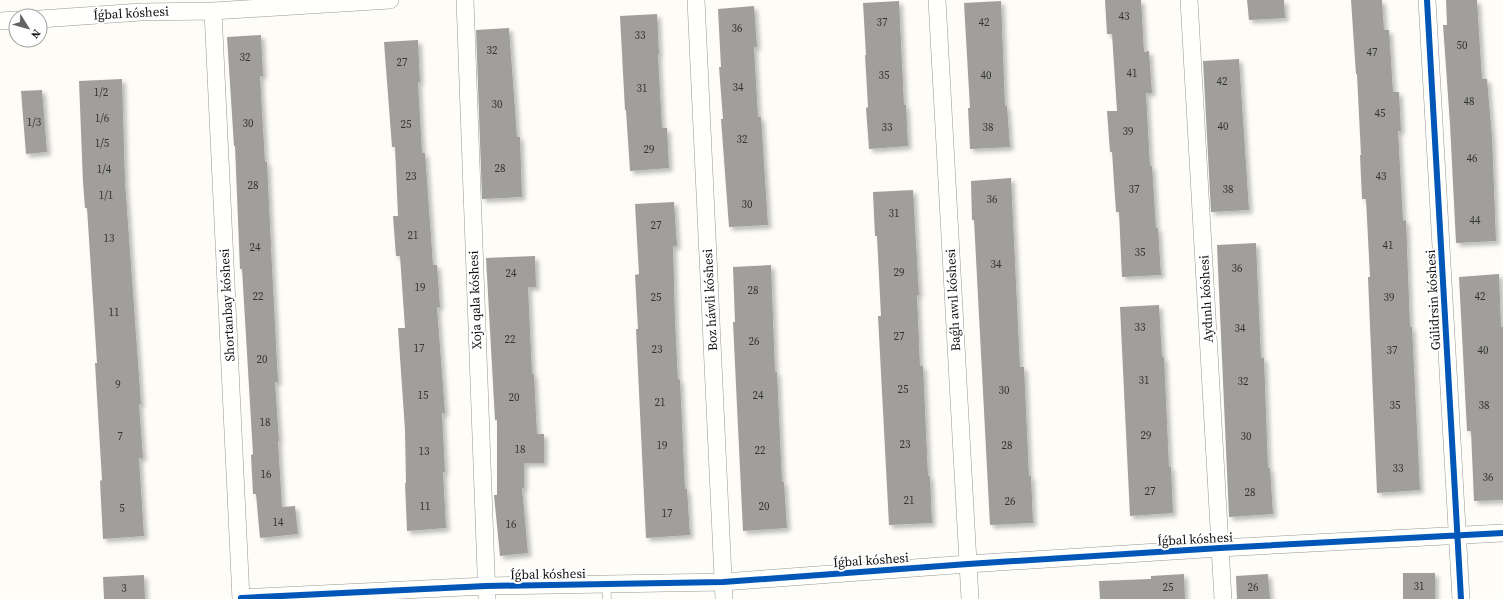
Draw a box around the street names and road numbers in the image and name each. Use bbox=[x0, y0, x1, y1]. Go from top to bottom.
street label: Íǵbal kóshesi bbox=[93, 3, 169, 23]
street label: Shortanbay kóshesi bbox=[216, 248, 238, 362]
street label: Boz háwli kóshesi bbox=[699, 248, 721, 352]
street label: Baǵlı awıl kóshesi bbox=[942, 248, 964, 352]
street label: Gúlidrsin kóshesi bbox=[1422, 249, 1444, 351]
street label: Xoja qala kóshesi bbox=[465, 250, 485, 350]
street label: Aydınlı kóshesi bbox=[1195, 255, 1217, 343]
street label: Íǵbal kóshesi bbox=[1157, 529, 1233, 549]
street label: Íǵbal kóshesi bbox=[833, 549, 909, 571]
street label: Íǵbal kóshesi bbox=[510, 565, 586, 583]

